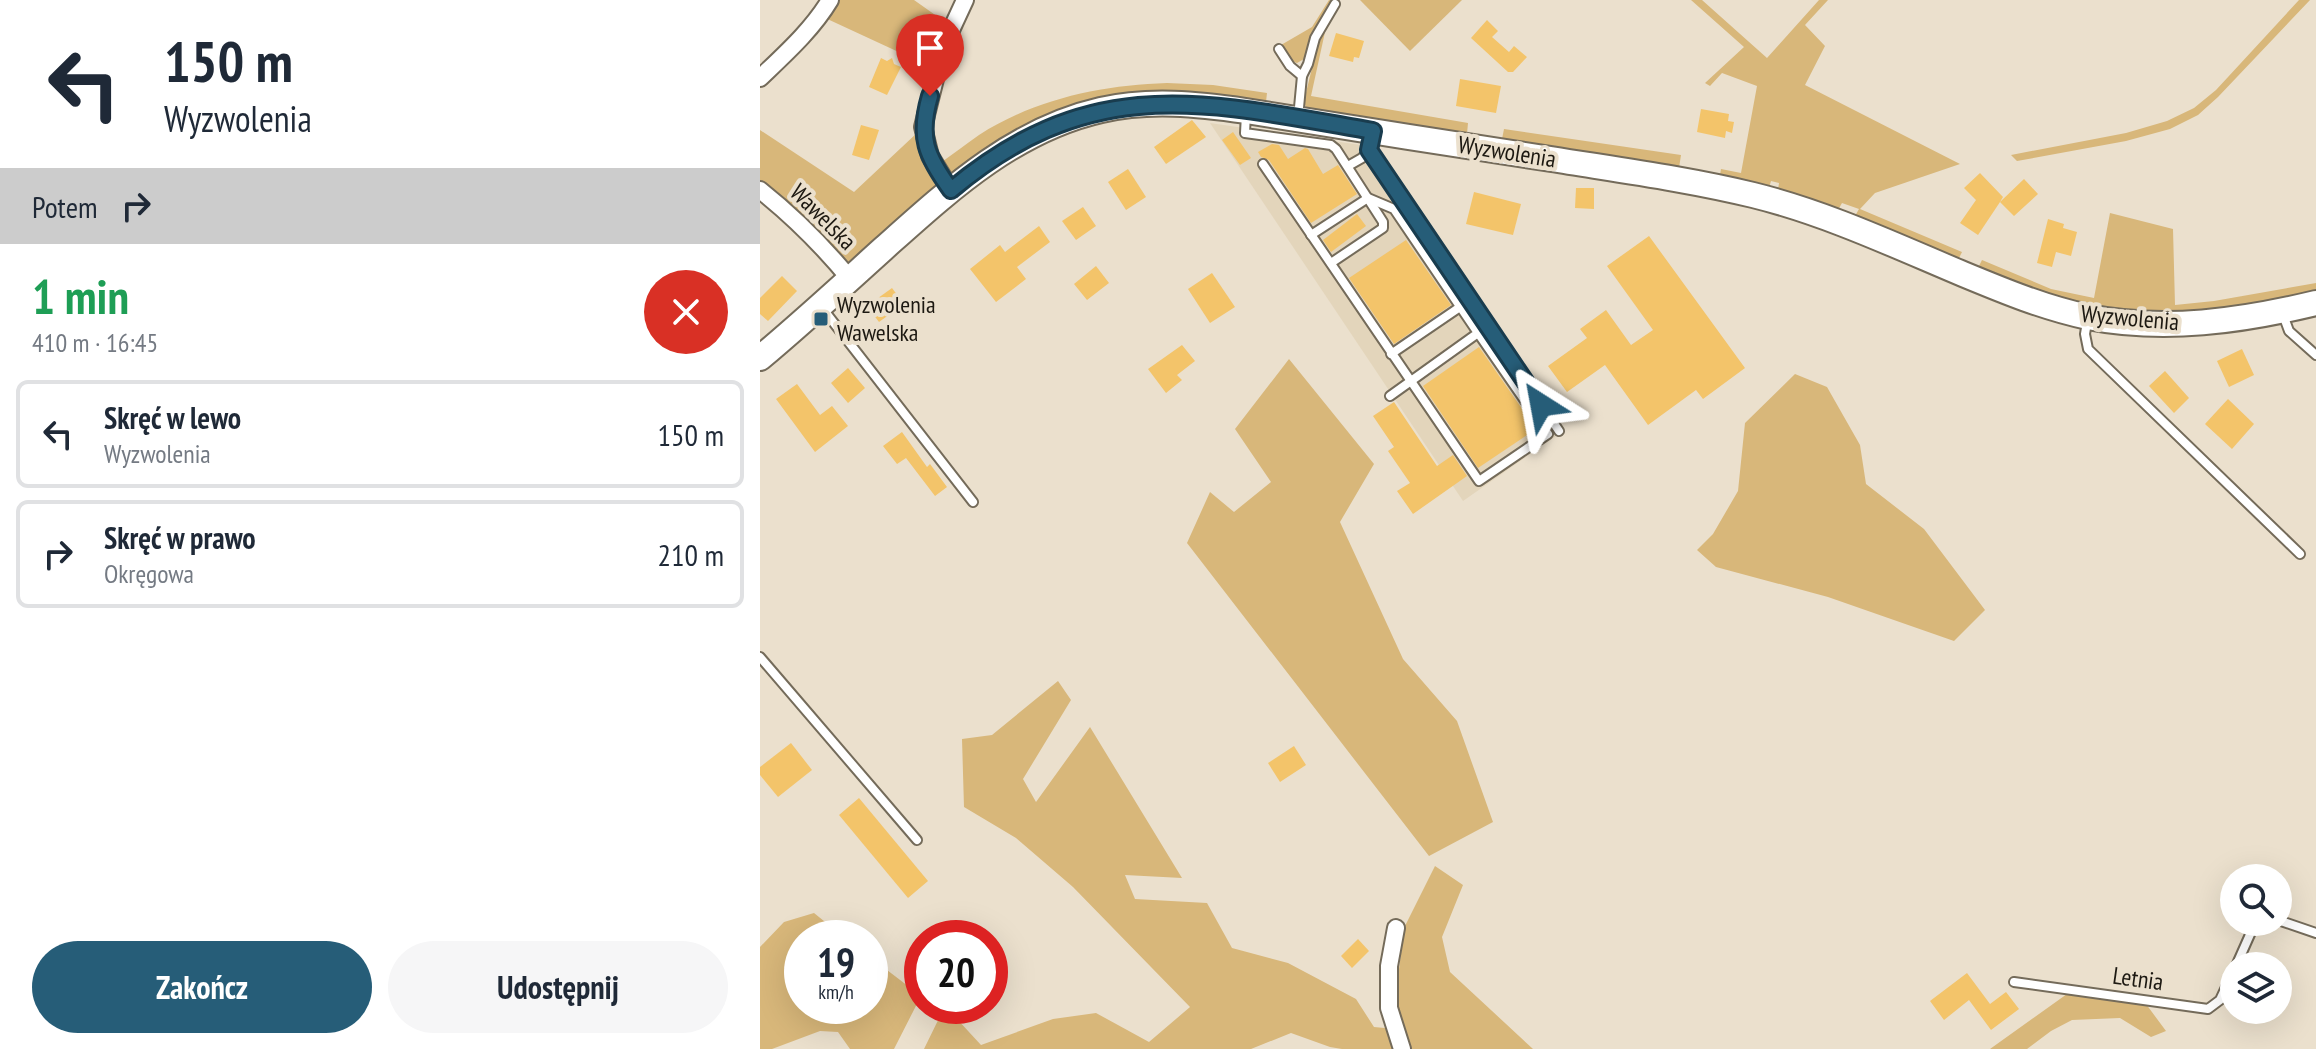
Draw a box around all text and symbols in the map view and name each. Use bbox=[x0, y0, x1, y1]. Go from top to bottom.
pin bbox=[896, 14.0, 964, 96]
text: 150 m bbox=[164, 25, 293, 97]
icon: arrive bbox=[908, 26, 952, 70]
icon: left bbox=[32, 32, 136, 136]
text: Wyzwolenia bbox=[164, 95, 312, 142]
street label: Wyzwolenia bbox=[1456, 128, 1558, 175]
street label: Wawelska bbox=[784, 177, 863, 256]
icon: right bbox=[114, 184, 158, 228]
text: Potem bbox=[32, 187, 98, 226]
text: 1 min bbox=[32, 265, 129, 327]
button: close bbox=[644, 270, 728, 354]
place label: Wyzwolenia Wawelska bbox=[837, 289, 936, 348]
street label: Wyzwolenia bbox=[2080, 298, 2180, 337]
marker: Wyzwolenia Wawelska bbox=[812, 310, 830, 328]
text: 410 m · 16:45 bbox=[32, 326, 158, 359]
position arrow bbox=[1499, 363, 1583, 447]
text: Skręć w lewo bbox=[104, 398, 241, 437]
icon: left bbox=[36, 412, 80, 456]
text: 150 m bbox=[658, 415, 724, 454]
text: Wyzwolenia bbox=[104, 437, 211, 470]
text: Skręć w prawo bbox=[104, 518, 256, 557]
icon: right bbox=[36, 532, 80, 576]
text: 210 m bbox=[658, 535, 724, 574]
text: Okręgowa bbox=[104, 557, 194, 590]
map controls bbox=[2220, 864, 2292, 1024]
button: search bbox=[2220, 864, 2292, 936]
speed limit sign: 20 bbox=[904, 920, 1008, 1024]
text: 19 bbox=[817, 936, 855, 988]
button: Zakończ bbox=[32, 941, 372, 1033]
button: Udostępnij bbox=[388, 941, 728, 1033]
button: layers bbox=[2220, 952, 2292, 1024]
street label: Letnia bbox=[2111, 960, 2165, 997]
text: km/h bbox=[818, 979, 854, 1005]

